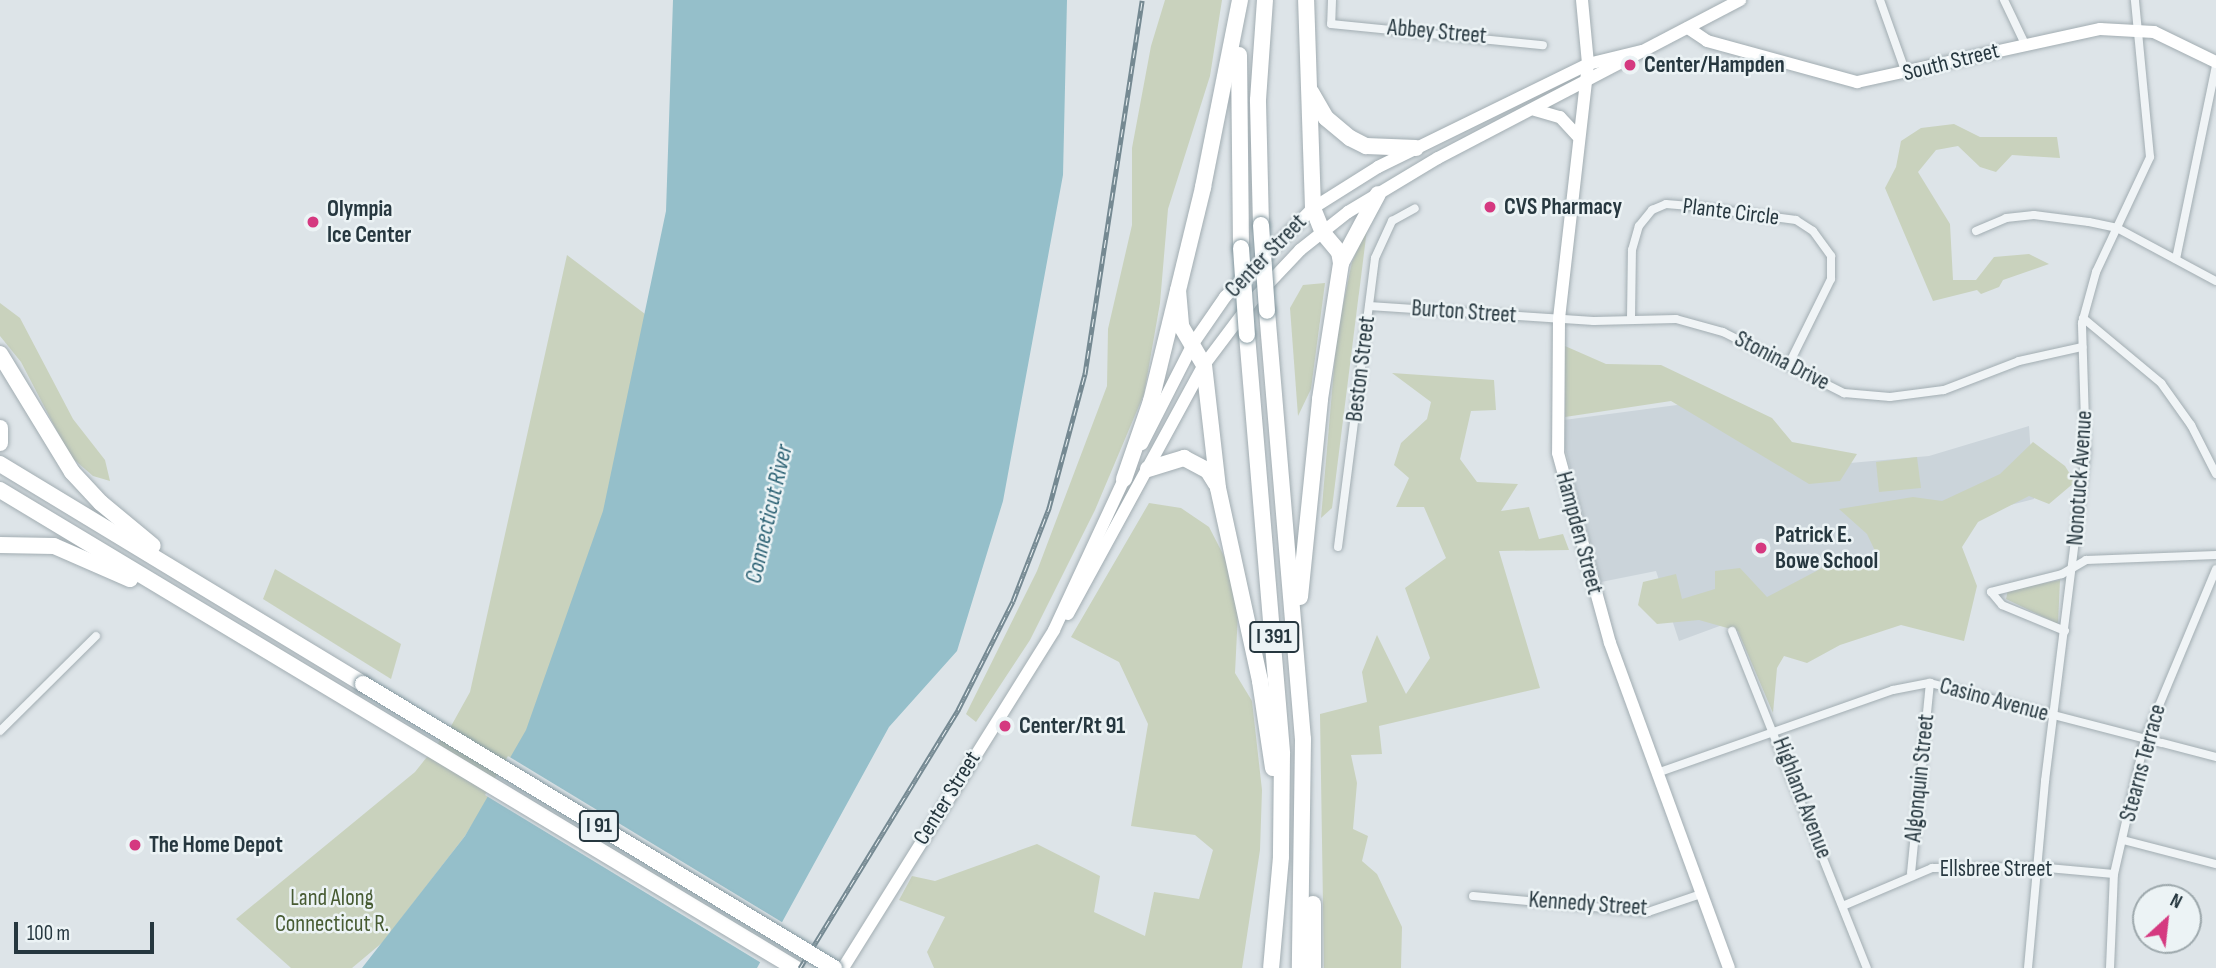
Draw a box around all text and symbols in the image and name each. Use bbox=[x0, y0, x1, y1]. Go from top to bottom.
street label: Abbey Street bbox=[1386, 14, 1488, 50]
street label: South Street bbox=[1900, 37, 2002, 87]
place label: Center/Hampden bbox=[1644, 51, 1785, 79]
marker: Center/Hampden bbox=[1622, 57, 1638, 73]
street label: Plante Circle bbox=[1681, 192, 1781, 232]
place label: CVS Pharmacy bbox=[1504, 193, 1622, 221]
place label: Olympia Ice Center bbox=[327, 195, 411, 249]
marker: CVS Pharmacy bbox=[1482, 199, 1498, 215]
street label: Center Street bbox=[1220, 209, 1312, 303]
marker: Olympia Ice Center bbox=[305, 214, 321, 230]
street label: Burton Street bbox=[1411, 295, 1517, 329]
street label: Beston Street bbox=[1341, 315, 1381, 423]
street label: Stonina Drive bbox=[1730, 325, 1834, 397]
street label: Nonotuck Avenue bbox=[2062, 410, 2098, 546]
water label: Connecticut River bbox=[739, 442, 799, 586]
street label: Hampden Street bbox=[1549, 469, 1609, 597]
place label: Patrick E. Bowe School bbox=[1775, 521, 1878, 575]
marker: Patrick E. Bowe School bbox=[1753, 540, 1769, 556]
road number: I 391 bbox=[1248, 620, 1300, 654]
street label: Casino Avenue bbox=[1937, 672, 2051, 728]
street label: Stearns Terrace bbox=[2114, 701, 2172, 825]
place label: Center/Rt 91 bbox=[1019, 712, 1125, 740]
street label: Algonquin Street bbox=[1900, 713, 1940, 843]
marker: Center/Rt 91 bbox=[997, 718, 1013, 734]
street label: Highland Avenue bbox=[1766, 734, 1838, 862]
street label: Center Street bbox=[907, 746, 987, 850]
road number: I 91 bbox=[578, 808, 620, 844]
place label: The Home Depot bbox=[149, 831, 283, 859]
marker: The Home Depot bbox=[127, 837, 143, 853]
street label: Ellsbree Street bbox=[1940, 855, 2052, 883]
park label: Land Along Connecticut R. bbox=[275, 884, 389, 938]
north arrow bbox=[2132, 884, 2202, 954]
street label: Kennedy Street bbox=[1528, 886, 1648, 922]
text: N bbox=[2166, 889, 2186, 914]
scale bar bbox=[18, 908, 158, 952]
text: 100 m bbox=[27, 921, 70, 946]

